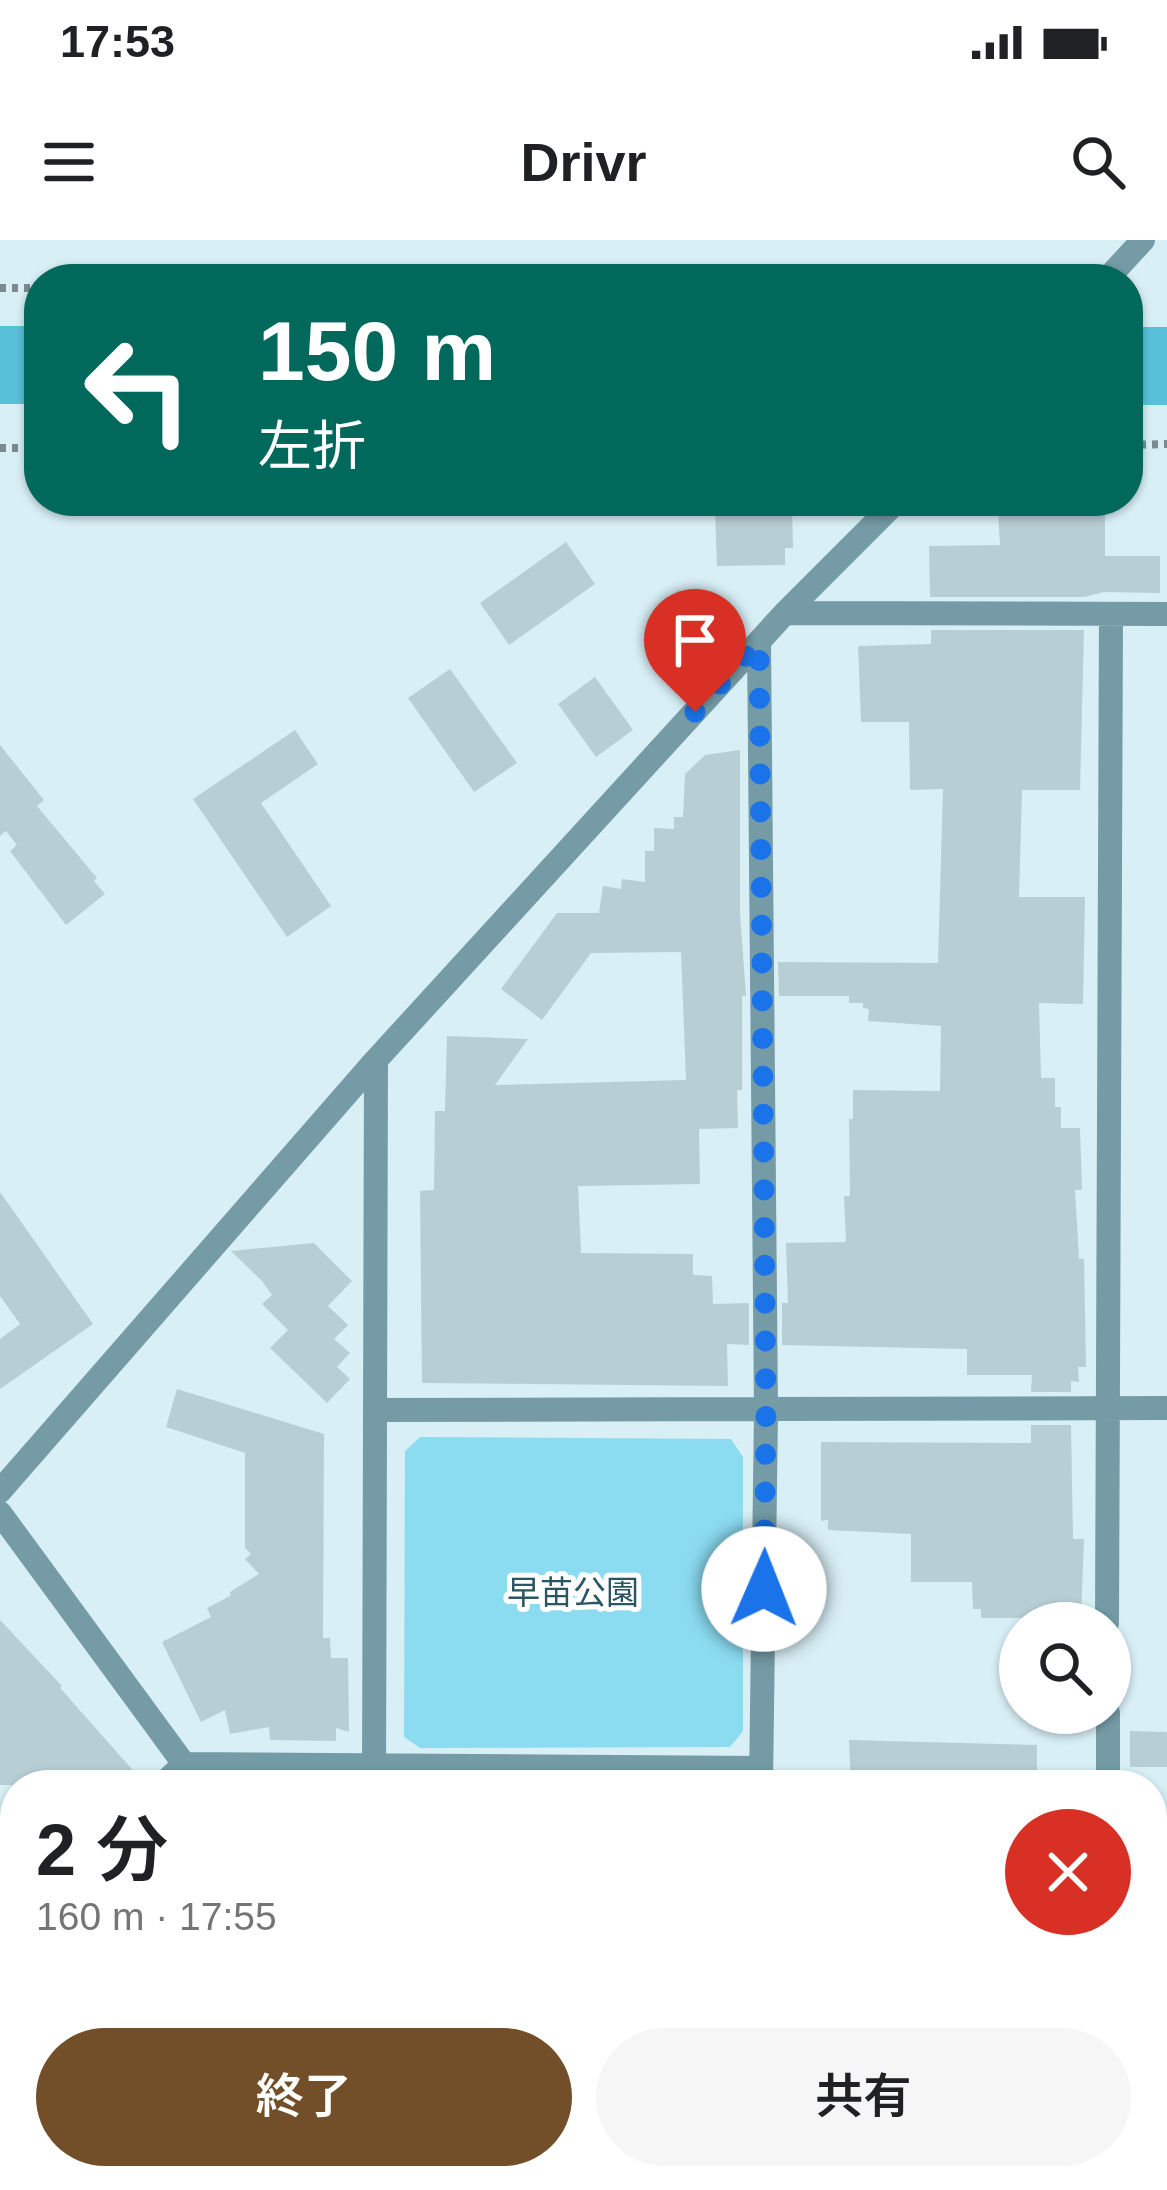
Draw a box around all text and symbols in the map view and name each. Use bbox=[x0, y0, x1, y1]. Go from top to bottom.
text: 17:53 bbox=[60, 16, 175, 67]
icon: menu bbox=[36, 129, 102, 195]
icon: search bbox=[1065, 129, 1131, 195]
text: Drivr bbox=[520, 132, 647, 192]
text: 150 m bbox=[258, 304, 496, 398]
icon: left bbox=[60, 312, 216, 468]
text: 左折 bbox=[258, 416, 366, 476]
pin bbox=[644, 589, 746, 712]
icon: arrive bbox=[662, 607, 728, 673]
position arrow bbox=[701, 1526, 827, 1652]
park label: 早苗公園 bbox=[507, 1574, 639, 1611]
map controls bbox=[999, 1602, 1131, 1734]
button: search bbox=[999, 1602, 1131, 1734]
button: close bbox=[1005, 1809, 1131, 1935]
text: 2 分 bbox=[36, 1810, 168, 1890]
text: 160 m · 17:55 bbox=[36, 1895, 277, 1938]
button: 終了 bbox=[36, 2028, 572, 2166]
button: 共有 bbox=[596, 2028, 1131, 2166]

